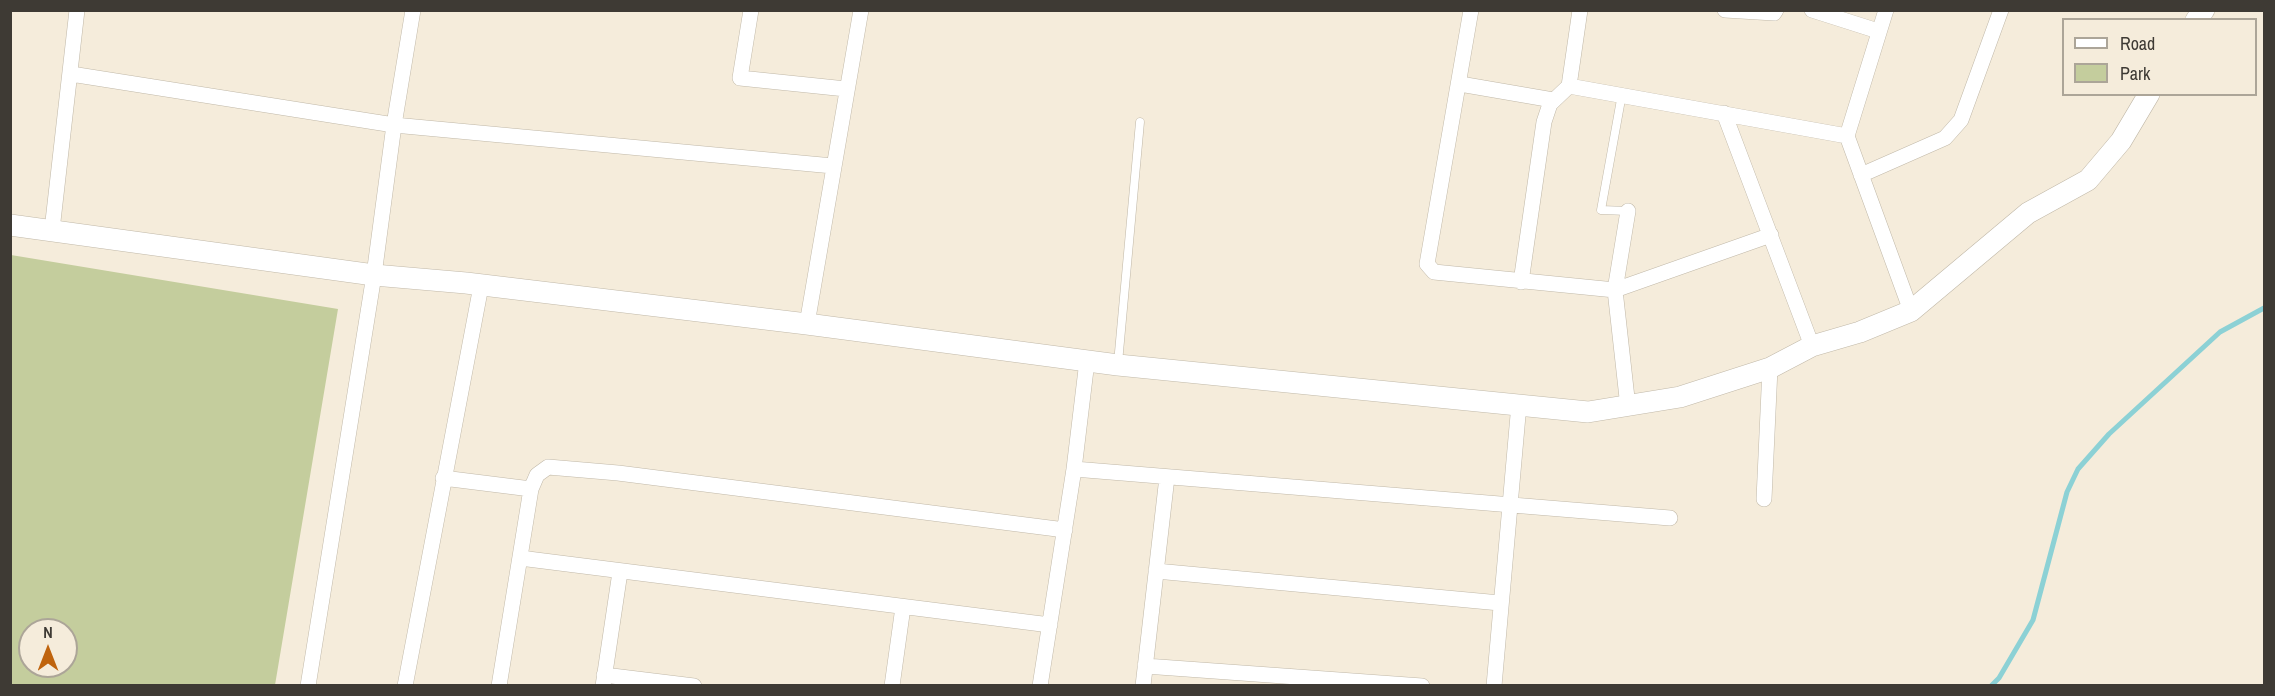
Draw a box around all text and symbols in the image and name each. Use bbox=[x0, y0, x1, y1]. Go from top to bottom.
legend bbox=[2062, 18, 2257, 96]
text: Road bbox=[2120, 31, 2155, 56]
text: Park bbox=[2120, 61, 2150, 86]
north arrow bbox=[18, 618, 78, 678]
text: N bbox=[43, 621, 53, 643]

